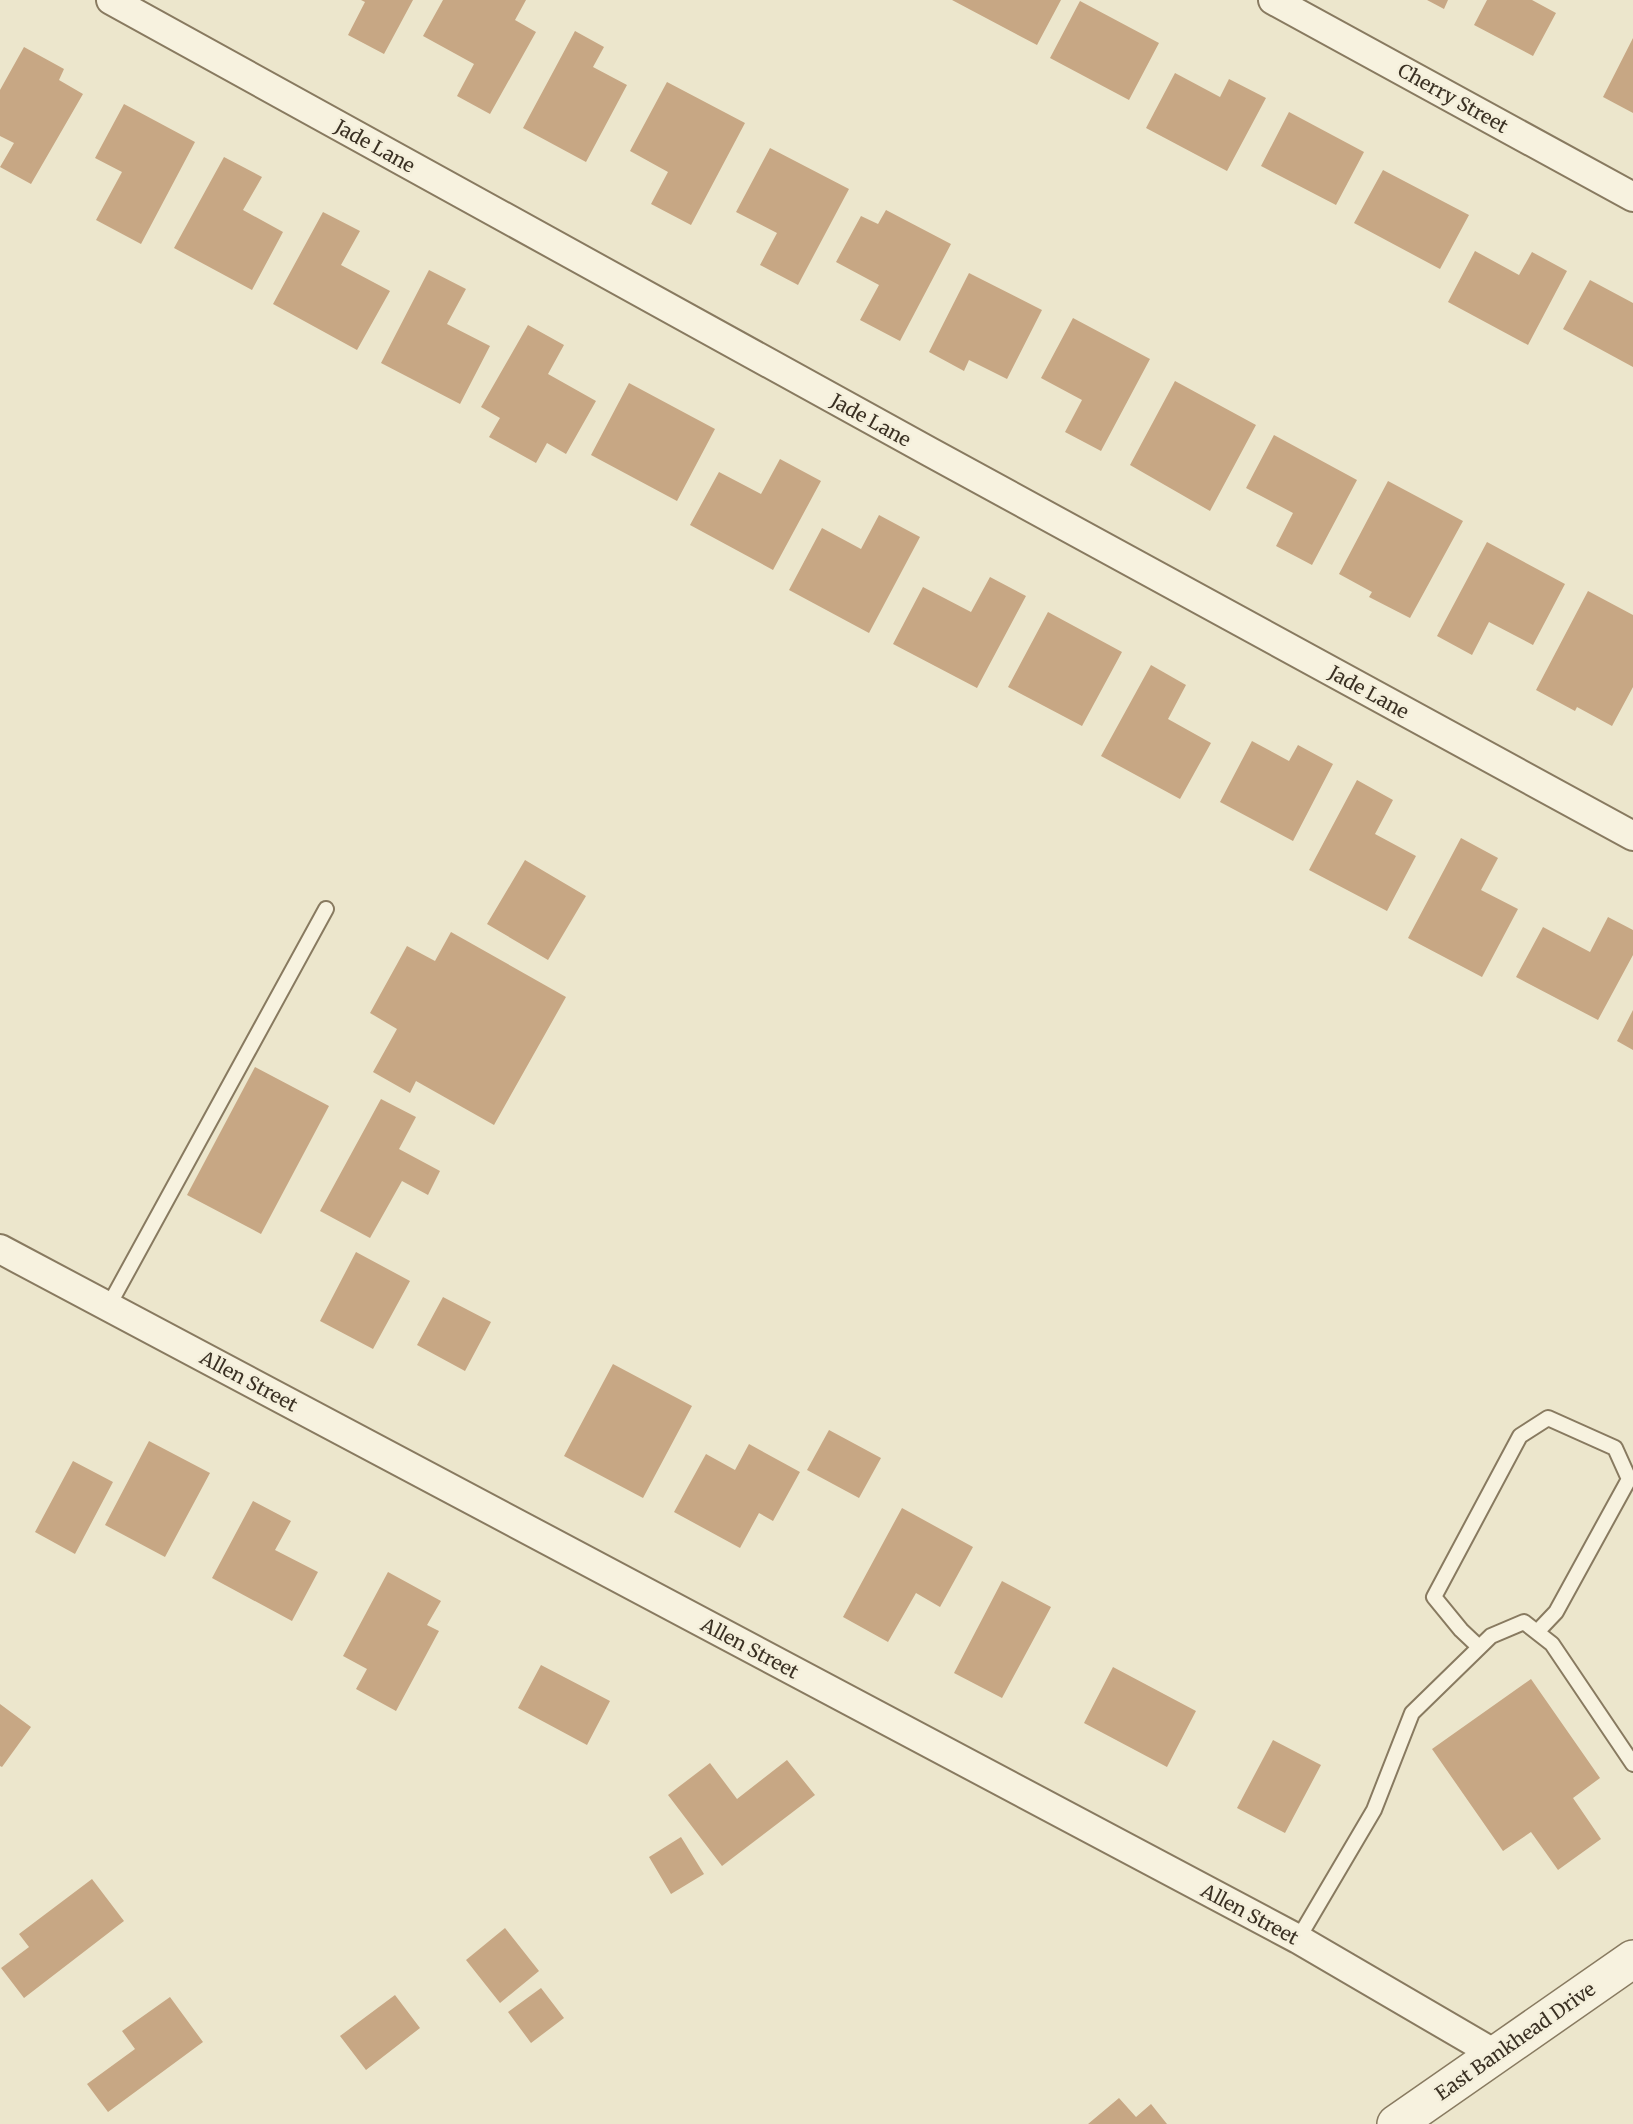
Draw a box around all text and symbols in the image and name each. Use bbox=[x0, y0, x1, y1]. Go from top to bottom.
street label: Cherry Street bbox=[1394, 58, 1513, 138]
street label: Jade Lane bbox=[330, 114, 419, 178]
street label: Jade Lane bbox=[826, 388, 915, 452]
street label: Jade Lane bbox=[1324, 660, 1413, 724]
street label: Allen Street bbox=[195, 1345, 302, 1417]
street label: Allen Street bbox=[696, 1612, 803, 1684]
street label: Allen Street bbox=[1196, 1878, 1303, 1950]
street label: East Bankhead Drive bbox=[1430, 1977, 1600, 2105]

